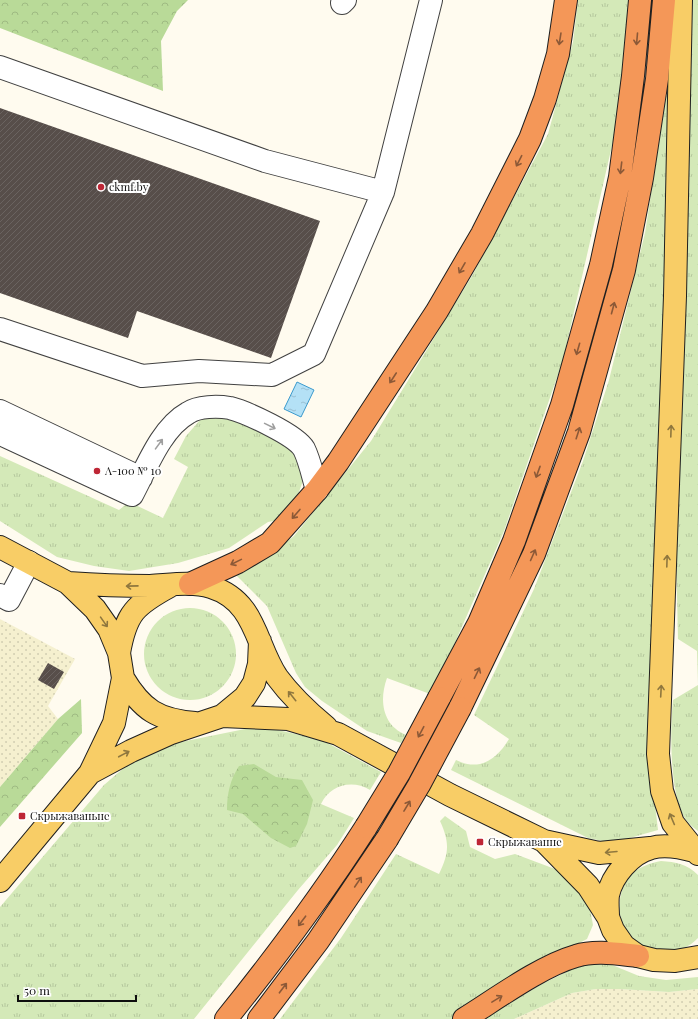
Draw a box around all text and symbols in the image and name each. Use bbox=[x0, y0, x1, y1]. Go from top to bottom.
one-way arrow bbox=[556, 32, 564, 45]
one-way arrow bbox=[633, 32, 640, 45]
one-way arrow bbox=[514, 155, 522, 167]
one-way arrow bbox=[617, 161, 625, 174]
place label: ckmf.by bbox=[109, 179, 149, 194]
marker: ckmf.by bbox=[96, 182, 106, 192]
one-way arrow bbox=[458, 261, 466, 273]
one-way arrow bbox=[610, 302, 617, 315]
one-way arrow bbox=[574, 342, 581, 355]
one-way arrow bbox=[389, 372, 397, 383]
one-way arrow bbox=[264, 423, 276, 430]
one-way arrow bbox=[667, 425, 675, 438]
one-way arrow bbox=[575, 427, 582, 440]
one-way arrow bbox=[155, 439, 163, 450]
place label: А-100 № 10 bbox=[104, 463, 162, 478]
marker: А-100 № 10 bbox=[92, 466, 102, 476]
one-way arrow bbox=[534, 466, 542, 478]
one-way arrow bbox=[291, 509, 301, 519]
one-way arrow bbox=[530, 550, 537, 562]
one-way arrow bbox=[663, 555, 670, 568]
one-way arrow bbox=[231, 559, 243, 566]
one-way arrow bbox=[126, 582, 139, 590]
one-way arrow bbox=[100, 616, 108, 627]
one-way arrow bbox=[474, 667, 482, 679]
one-way arrow bbox=[657, 685, 664, 698]
one-way arrow bbox=[288, 690, 297, 701]
one-way arrow bbox=[417, 726, 424, 738]
one-way arrow bbox=[118, 750, 130, 758]
one-way arrow bbox=[403, 800, 411, 812]
place label: Скрыжаваньне bbox=[30, 808, 110, 823]
marker: Скрыжаваньне bbox=[17, 811, 27, 821]
one-way arrow bbox=[668, 813, 675, 825]
place label: Скрыжаванне bbox=[488, 834, 562, 849]
marker: Скрыжаванне bbox=[475, 837, 485, 847]
one-way arrow bbox=[605, 848, 618, 855]
one-way arrow bbox=[354, 877, 362, 888]
one-way arrow bbox=[297, 916, 306, 927]
scale bar bbox=[18, 977, 136, 1003]
text: 50 m bbox=[24, 982, 50, 998]
one-way arrow bbox=[279, 983, 287, 994]
one-way arrow bbox=[491, 994, 503, 1002]

